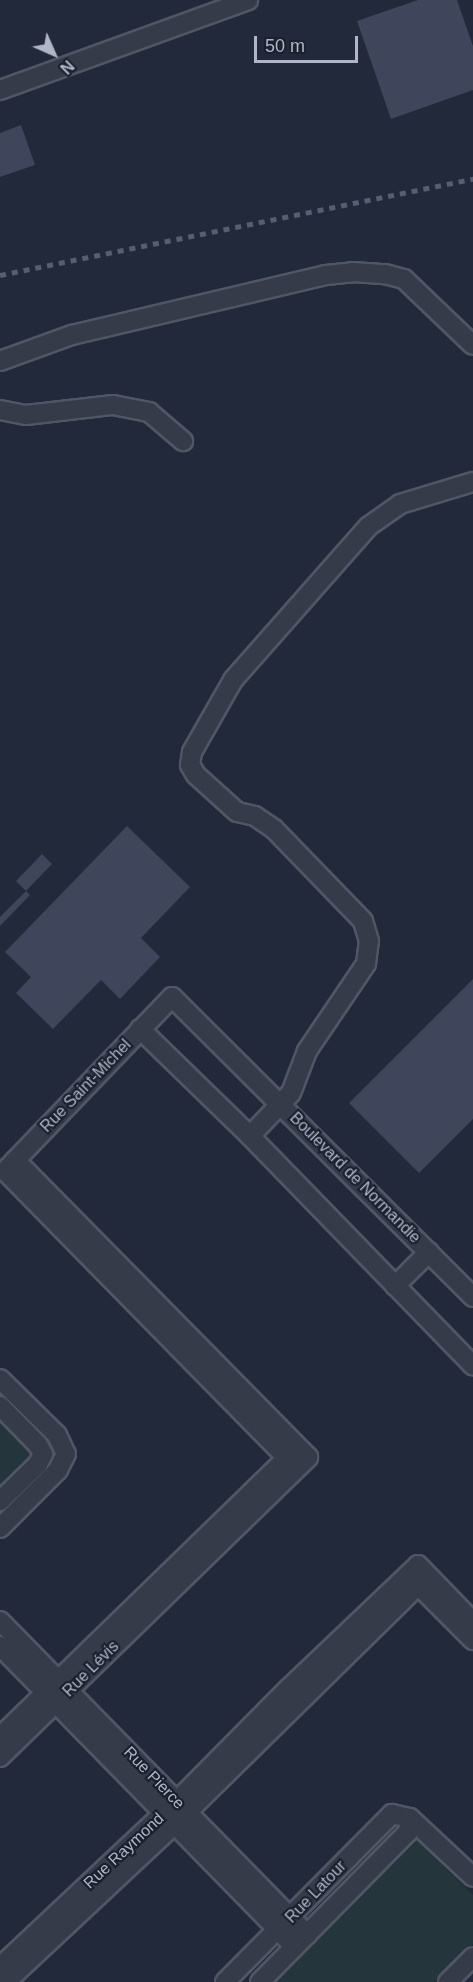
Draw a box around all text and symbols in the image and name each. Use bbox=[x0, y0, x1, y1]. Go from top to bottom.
north arrow bbox=[24, 24, 84, 84]
scale bar bbox=[257, 24, 360, 62]
text: 50 m bbox=[265, 36, 305, 56]
text: N bbox=[57, 57, 77, 77]
street label: Rue Saint-Michel bbox=[37, 1036, 135, 1136]
street label: Boulevard de Normandie bbox=[286, 1109, 424, 1247]
street label: Rue Lévis bbox=[59, 1637, 123, 1701]
street label: Rue Pierce bbox=[120, 1743, 188, 1813]
street label: Rue Raymond bbox=[80, 1809, 168, 1893]
street label: Rue Latour bbox=[282, 1857, 350, 1927]

